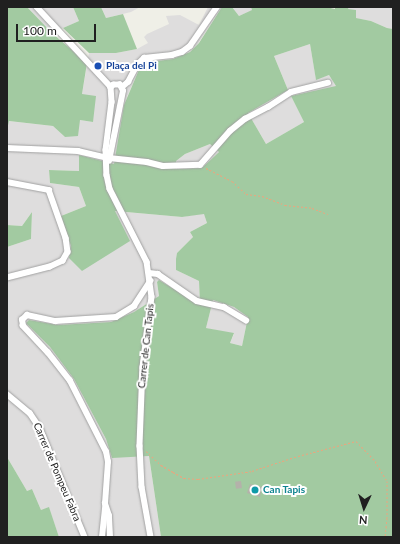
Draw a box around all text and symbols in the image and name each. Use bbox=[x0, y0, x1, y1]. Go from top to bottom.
scale bar bbox=[18, 16, 98, 42]
text: 100 m bbox=[23, 23, 57, 38]
place label: Plaça del Pi bbox=[106, 60, 157, 72]
marker: Plaça del Pi bbox=[93, 61, 103, 71]
street label: Carrer de Can Tapis bbox=[136, 303, 156, 389]
street label: Carrer de Pompeu Fabra bbox=[31, 421, 83, 523]
place label: Can Tapis bbox=[263, 484, 305, 496]
marker: Can Tapis bbox=[250, 485, 260, 495]
north arrow bbox=[344, 488, 384, 528]
text: N bbox=[358, 514, 368, 527]

